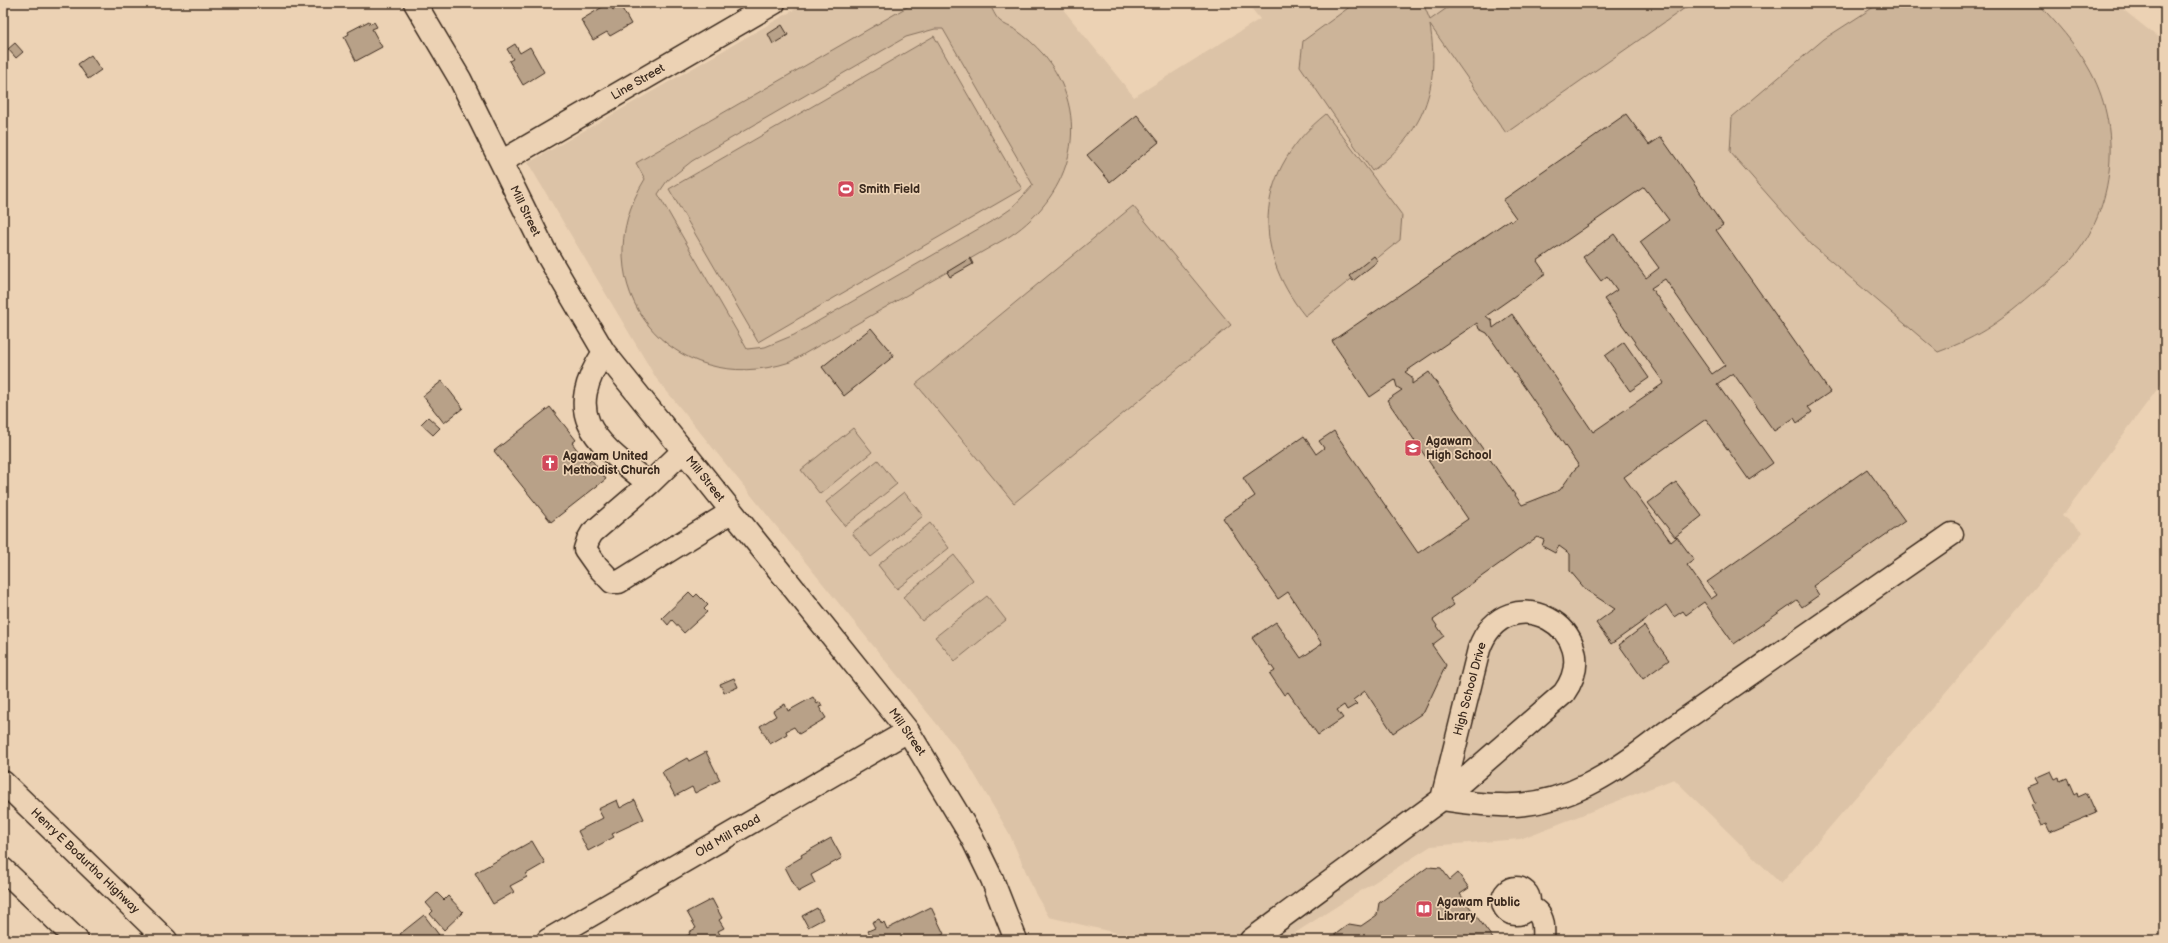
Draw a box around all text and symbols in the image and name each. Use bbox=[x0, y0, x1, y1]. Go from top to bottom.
street label: Line Street bbox=[608, 60, 668, 103]
sports icon: Smith Field bbox=[836, 179, 856, 199]
place label: Smith Field bbox=[859, 182, 920, 197]
street label: Mill Street bbox=[506, 183, 544, 239]
place label: Agawam High School bbox=[1425, 434, 1492, 463]
school or university icon: Agawam High School bbox=[1403, 438, 1423, 458]
place label: Agawam United Methodist Church bbox=[562, 449, 660, 478]
church icon: Agawam United Methodist Church bbox=[540, 453, 560, 473]
street label: Mill Street bbox=[682, 453, 728, 505]
street label: High School Drive bbox=[1450, 641, 1490, 737]
street label: Mill Street bbox=[885, 705, 929, 759]
street label: Henry E Bodurtha Highway bbox=[28, 805, 143, 917]
street label: Old Mill Road bbox=[693, 811, 763, 861]
place label: Agawam Public Library bbox=[1436, 895, 1520, 924]
library icon: Agawam Public Library bbox=[1414, 899, 1434, 919]

